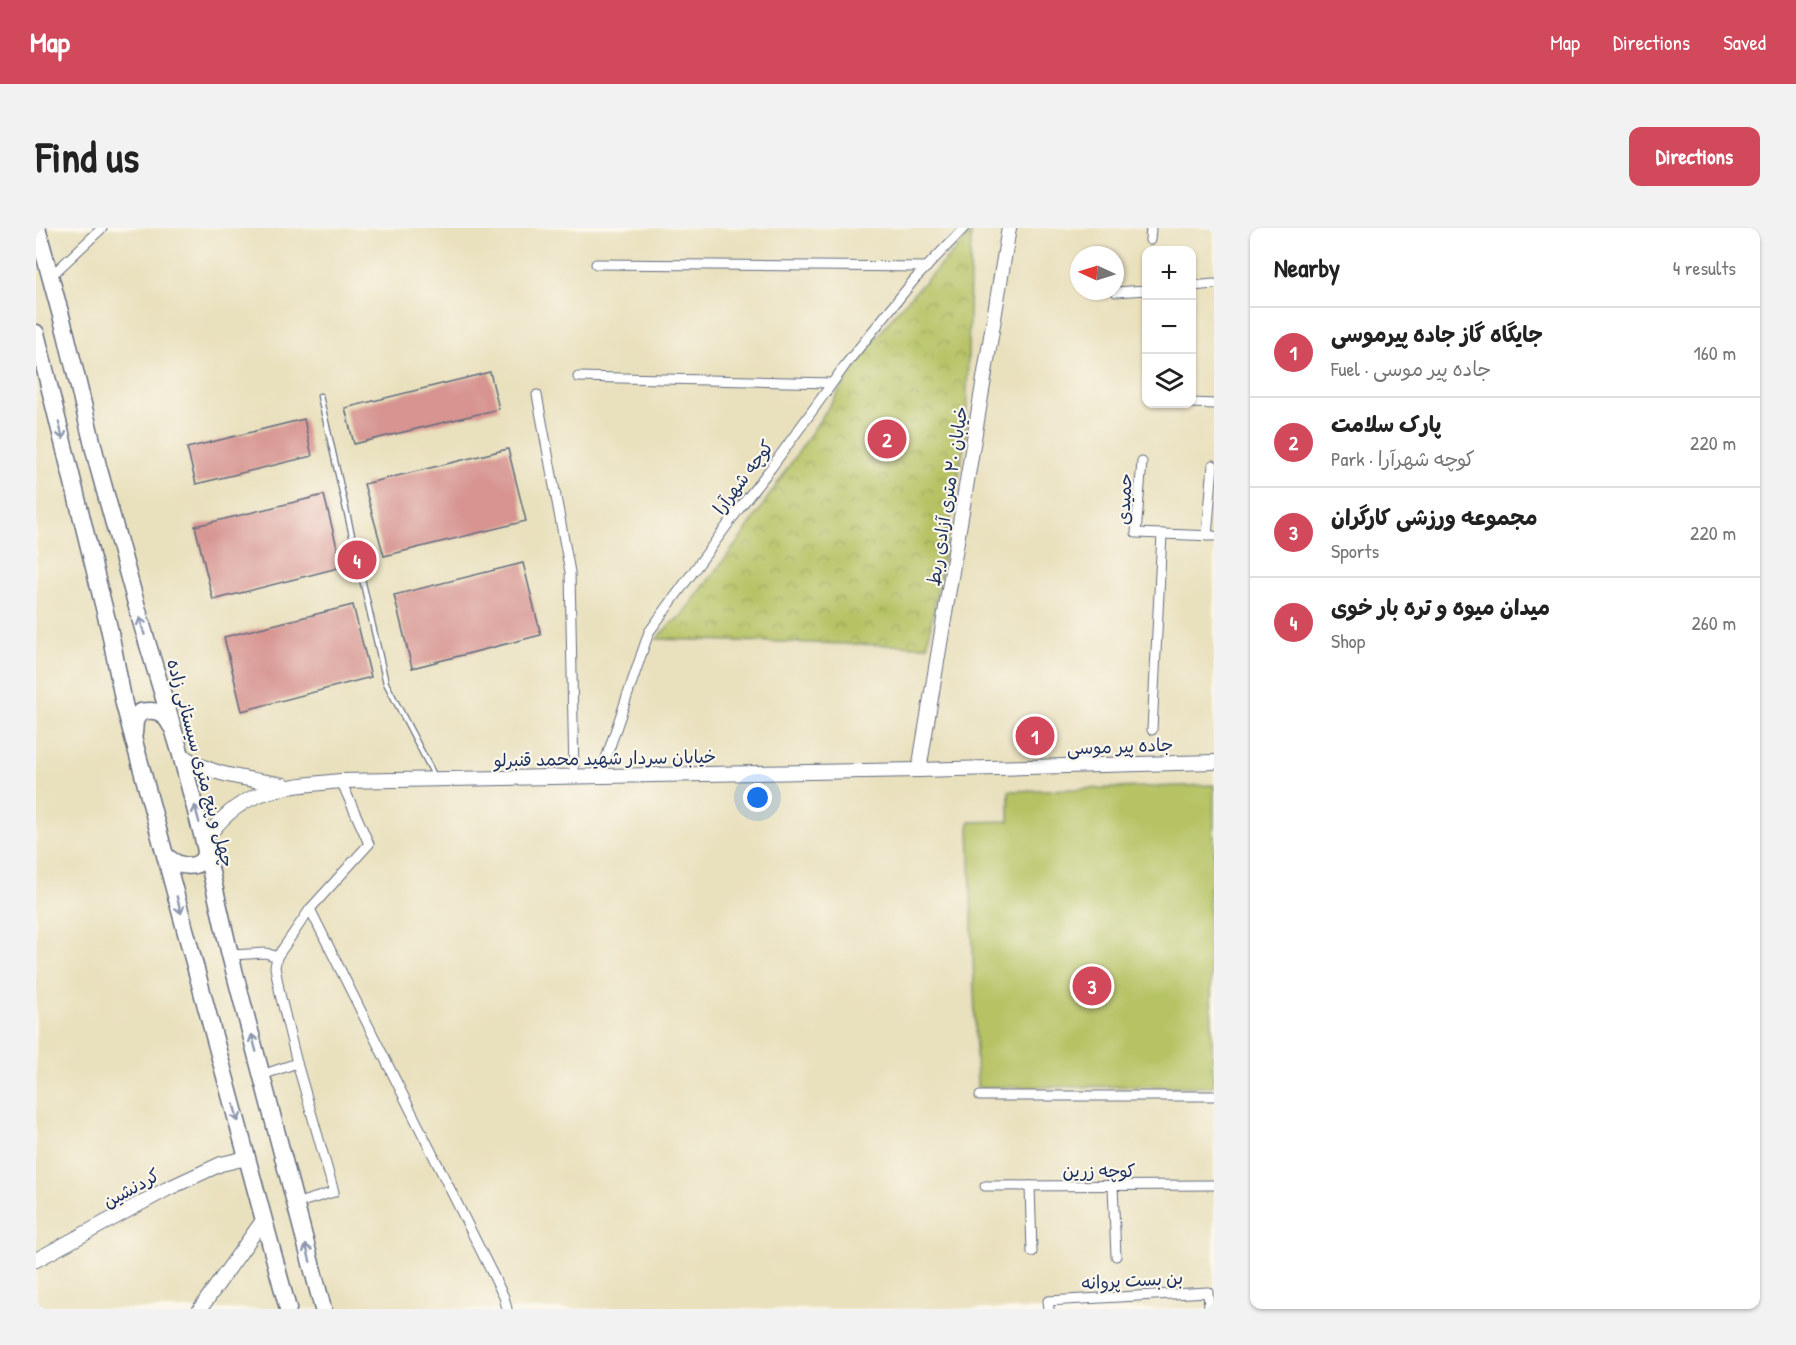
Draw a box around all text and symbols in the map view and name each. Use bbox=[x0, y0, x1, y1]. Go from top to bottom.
text: Map bbox=[30, 23, 70, 61]
text: Map bbox=[1550, 28, 1580, 57]
text: Directions bbox=[1613, 28, 1690, 57]
text: Saved bbox=[1723, 28, 1766, 57]
button: Directions bbox=[1629, 127, 1760, 186]
text: Find us bbox=[36, 128, 139, 185]
north arrow bbox=[1070, 246, 1124, 300]
map controls bbox=[1142, 246, 1196, 408]
button: + bbox=[1142, 246, 1196, 300]
text: Nearby bbox=[1274, 250, 1340, 285]
text: 4 results bbox=[1673, 254, 1736, 281]
button: − bbox=[1142, 300, 1196, 354]
text: جایگاه گاز جاده پیرموسی bbox=[1331, 319, 1543, 349]
text: 1 bbox=[1290, 339, 1297, 366]
text: 160 m bbox=[1694, 339, 1736, 366]
button: layers bbox=[1142, 354, 1196, 408]
text: Fuel · جاده پیر موسی bbox=[1331, 355, 1491, 382]
street label: خیابان ۲۰ متری آزادی ربط bbox=[920, 404, 974, 588]
text: پارک سلامت bbox=[1331, 409, 1441, 439]
pin: 2 bbox=[868, 416, 906, 462]
one-way arrow bbox=[55, 421, 67, 440]
text: 2 bbox=[1289, 429, 1298, 456]
text: 220 m bbox=[1690, 429, 1736, 456]
street label: کوچه شهرآرا bbox=[707, 434, 779, 519]
text: Park · کوچه شهرآرا bbox=[1331, 445, 1475, 472]
street label: حمیدی bbox=[1110, 472, 1138, 526]
text: مجموعه ورزشی کارگران bbox=[1331, 502, 1538, 532]
text: 3 bbox=[1289, 519, 1298, 546]
text: 220 m bbox=[1690, 519, 1736, 546]
text: Sports bbox=[1331, 537, 1379, 564]
pin: 4 bbox=[338, 538, 376, 582]
text: میدان میوه و تره بار خوی bbox=[1331, 592, 1550, 622]
text: 4 bbox=[1290, 609, 1297, 636]
text: 260 m bbox=[1692, 609, 1736, 636]
one-way arrow bbox=[136, 617, 147, 636]
text: Shop bbox=[1331, 627, 1365, 654]
street label: چهل و پنج متری سیستانی زاده bbox=[161, 656, 241, 870]
pin: 1 bbox=[1016, 714, 1054, 758]
street label: جاده پیر موسی bbox=[1066, 732, 1174, 760]
street label: خیابان سردار شهید محمد قنبرلو bbox=[492, 744, 717, 772]
your location bbox=[743, 783, 772, 812]
one-way arrow bbox=[190, 804, 202, 823]
one-way arrow bbox=[174, 895, 185, 914]
pin: 3 bbox=[1072, 964, 1112, 1008]
one-way arrow bbox=[248, 1034, 259, 1053]
one-way arrow bbox=[231, 1103, 242, 1122]
street label: کوچه زرین bbox=[1063, 1158, 1136, 1183]
street label: کردنشین bbox=[98, 1162, 164, 1214]
one-way arrow bbox=[302, 1243, 314, 1262]
street label: بن بست پروانه bbox=[1080, 1265, 1184, 1295]

